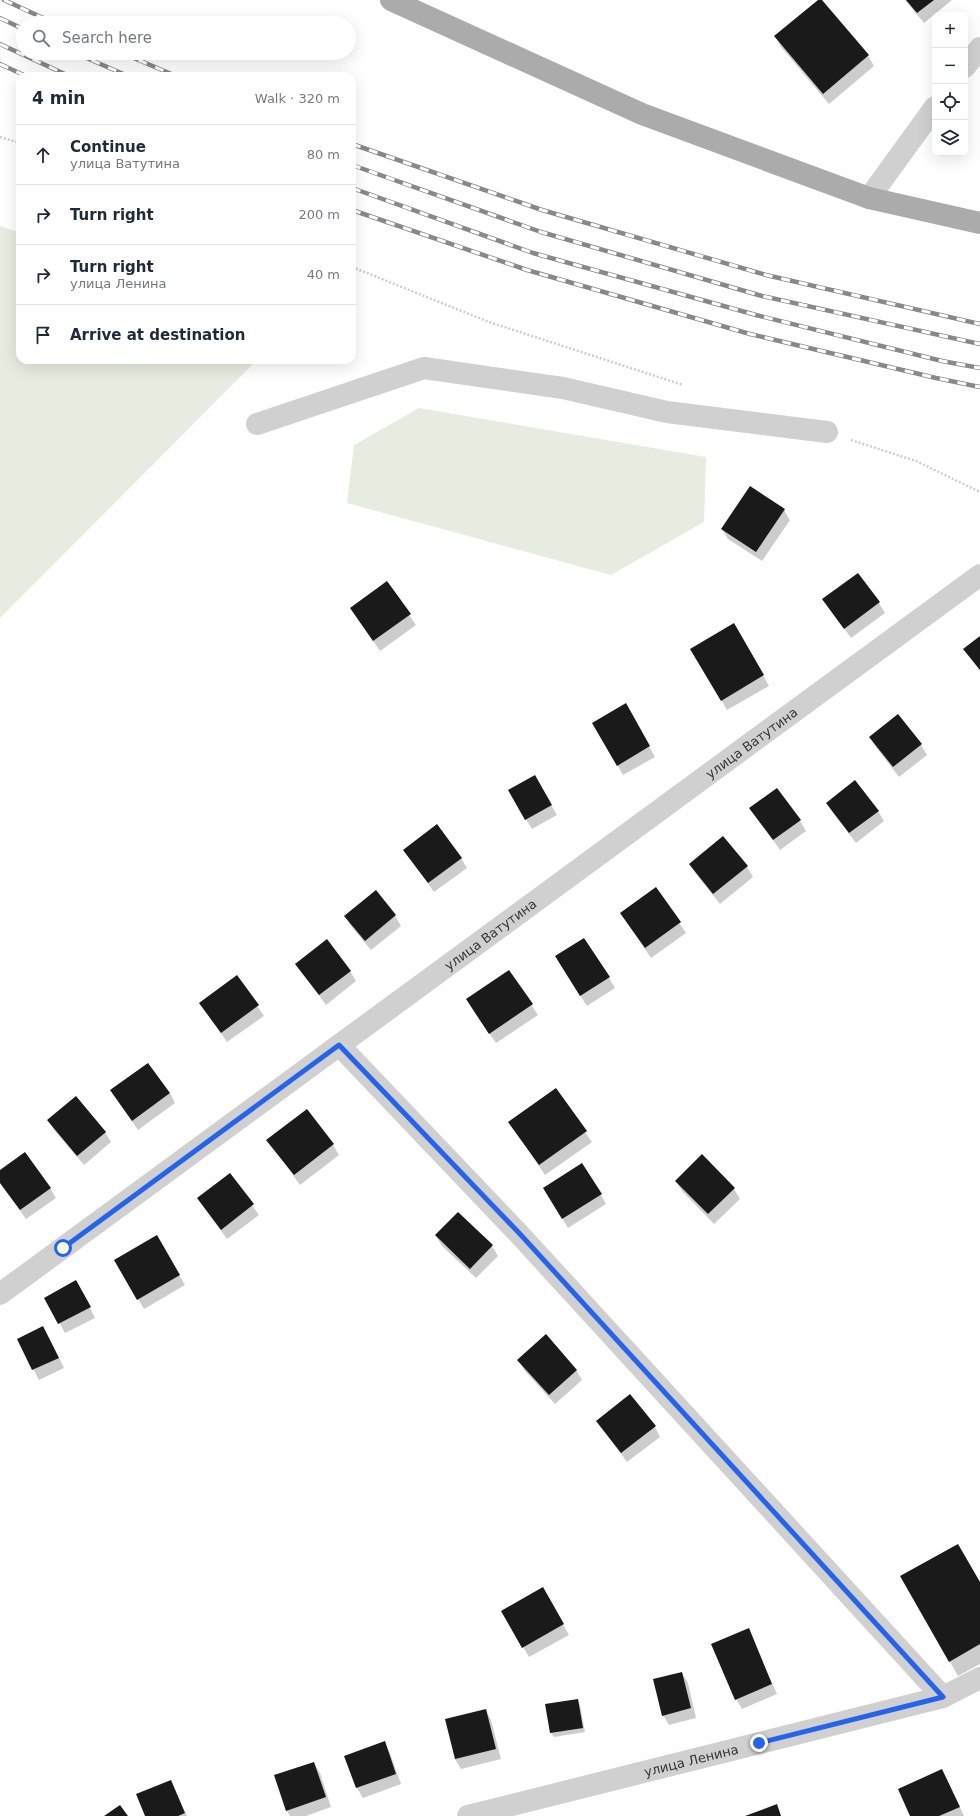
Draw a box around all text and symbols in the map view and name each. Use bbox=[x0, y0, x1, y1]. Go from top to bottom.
map controls bbox=[932, 12, 968, 156]
button: + bbox=[932, 12, 968, 48]
search box bbox=[16, 16, 356, 60]
icon: search bbox=[30, 27, 52, 49]
text: Search here bbox=[62, 29, 152, 47]
button: − bbox=[932, 48, 968, 84]
button: locate bbox=[932, 84, 968, 120]
text: 4 min bbox=[32, 88, 85, 108]
text: Walk · 320 m bbox=[255, 91, 340, 106]
button: layers bbox=[932, 120, 968, 156]
text: Continue bbox=[70, 138, 146, 156]
icon: ahead bbox=[32, 144, 54, 166]
text: 80 m bbox=[307, 147, 340, 162]
text: улица Ватутина bbox=[70, 156, 180, 171]
icon: right bbox=[32, 204, 54, 226]
text: Turn right bbox=[70, 206, 154, 224]
text: 200 m bbox=[298, 207, 340, 222]
text: Turn right bbox=[70, 258, 154, 276]
icon: right bbox=[32, 264, 54, 286]
text: 40 m bbox=[307, 267, 340, 282]
text: улица Ленина bbox=[70, 276, 167, 291]
icon: arrive bbox=[32, 324, 54, 346]
text: Arrive at destination bbox=[70, 326, 245, 344]
street label: улица Ватутина bbox=[703, 704, 800, 781]
street label: улица Ватутина bbox=[441, 896, 539, 973]
route start bbox=[54, 1239, 72, 1257]
route end bbox=[750, 1734, 768, 1752]
street label: улица Ленина bbox=[642, 1741, 740, 1779]

